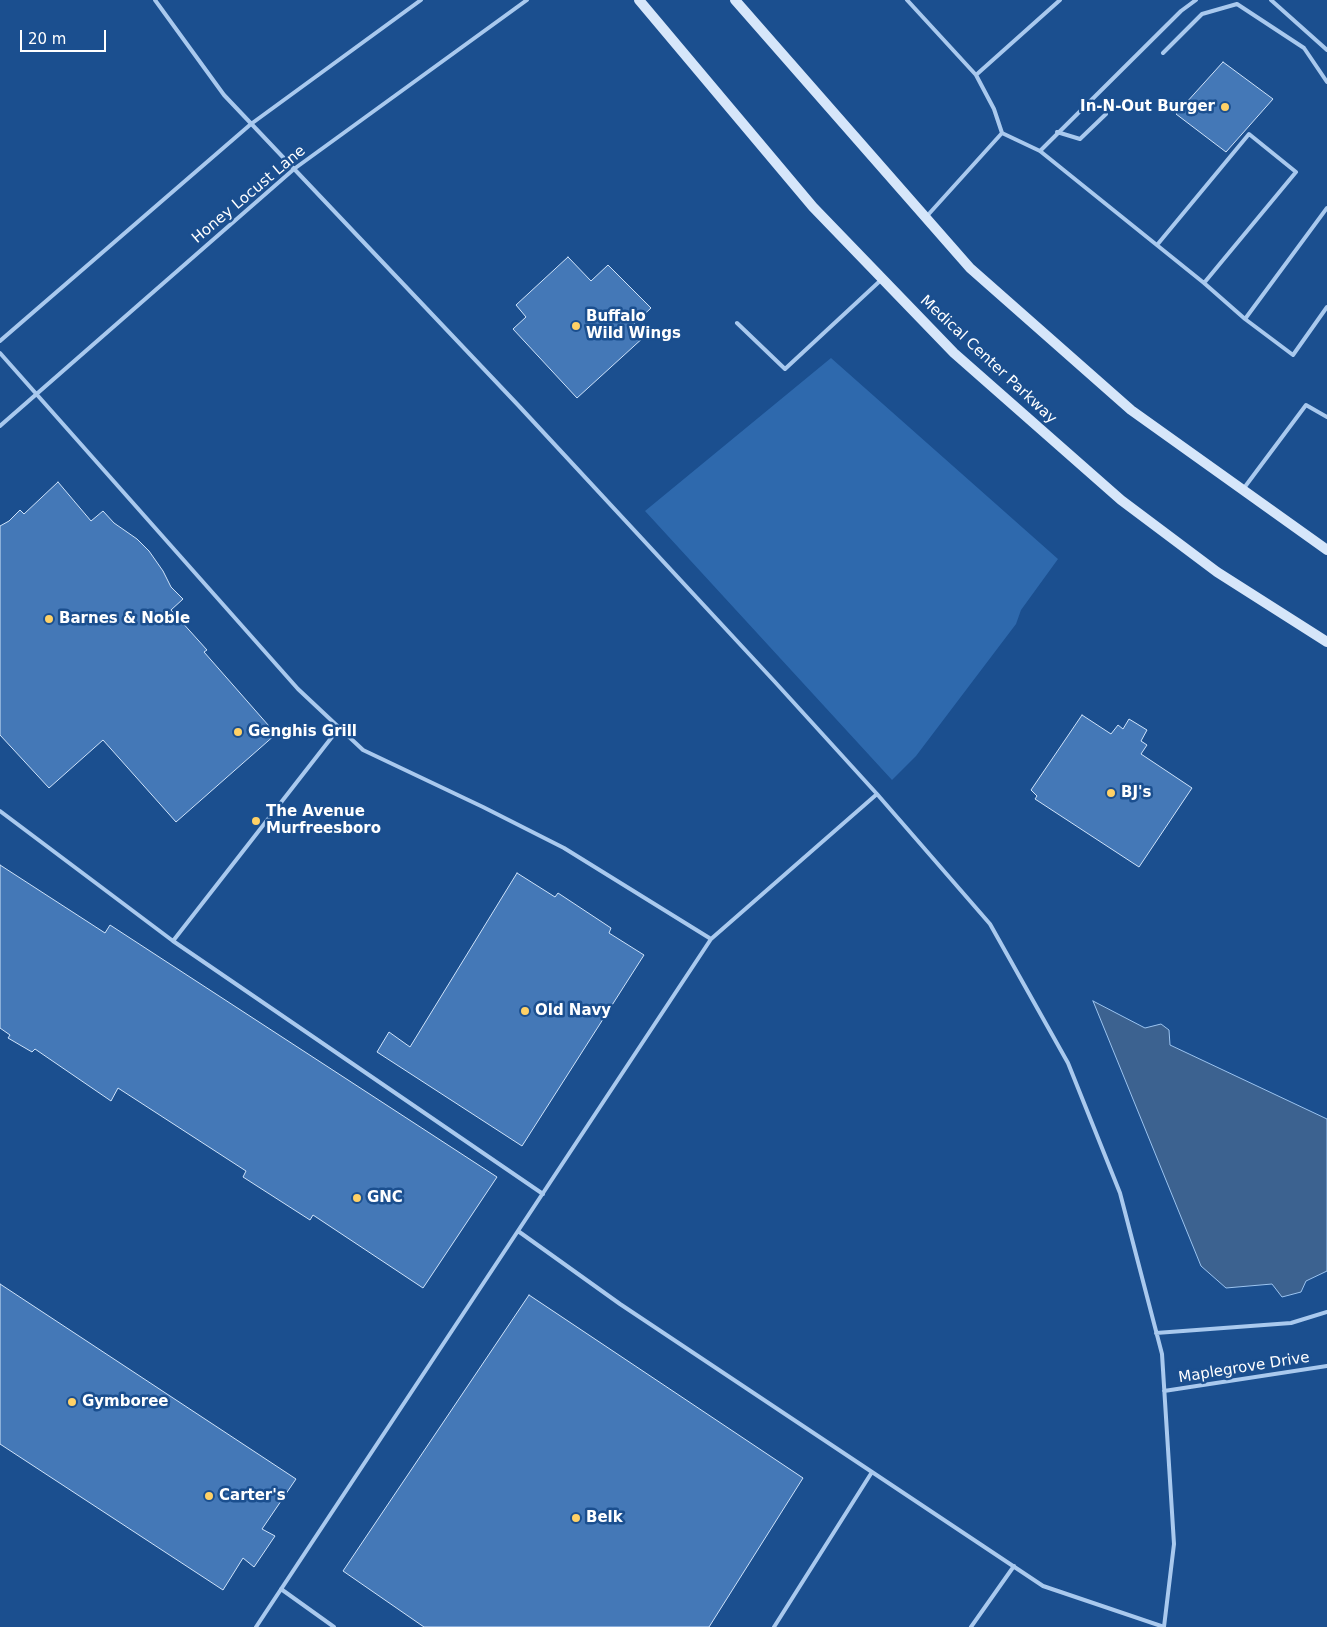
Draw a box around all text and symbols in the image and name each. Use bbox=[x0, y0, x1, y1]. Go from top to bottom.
scale bar bbox=[22, 20, 109, 52]
text: 20 m bbox=[28, 30, 66, 48]
place label: In-N-Out Burger bbox=[1080, 98, 1215, 116]
marker: In-N-Out Burger bbox=[1219, 101, 1231, 113]
street label: Honey Locust Lane bbox=[189, 142, 309, 248]
street label: Medical Center Parkway bbox=[916, 292, 1060, 428]
place label: Buffalo Wild Wings bbox=[586, 308, 681, 343]
marker: Buffalo Wild Wings bbox=[570, 320, 582, 332]
place label: Barnes & Noble bbox=[59, 610, 190, 628]
marker: Barnes & Noble bbox=[43, 613, 55, 625]
place label: Genghis Grill bbox=[248, 723, 357, 741]
marker: Genghis Grill bbox=[232, 726, 244, 738]
place label: BJ's bbox=[1121, 784, 1152, 802]
marker: BJ's bbox=[1105, 787, 1117, 799]
place label: The Avenue Murfreesboro bbox=[266, 803, 381, 838]
marker: The Avenue Murfreesboro bbox=[250, 815, 262, 827]
place label: Old Navy bbox=[535, 1002, 611, 1020]
marker: Old Navy bbox=[519, 1005, 531, 1017]
place label: GNC bbox=[367, 1189, 403, 1207]
marker: GNC bbox=[351, 1192, 363, 1204]
street label: Maplegrove Drive bbox=[1177, 1349, 1311, 1387]
place label: Gymboree bbox=[82, 1393, 169, 1411]
marker: Gymboree bbox=[66, 1396, 78, 1408]
place label: Carter's bbox=[219, 1487, 286, 1505]
marker: Carter's bbox=[203, 1490, 215, 1502]
place label: Belk bbox=[586, 1509, 623, 1527]
marker: Belk bbox=[570, 1512, 582, 1524]

